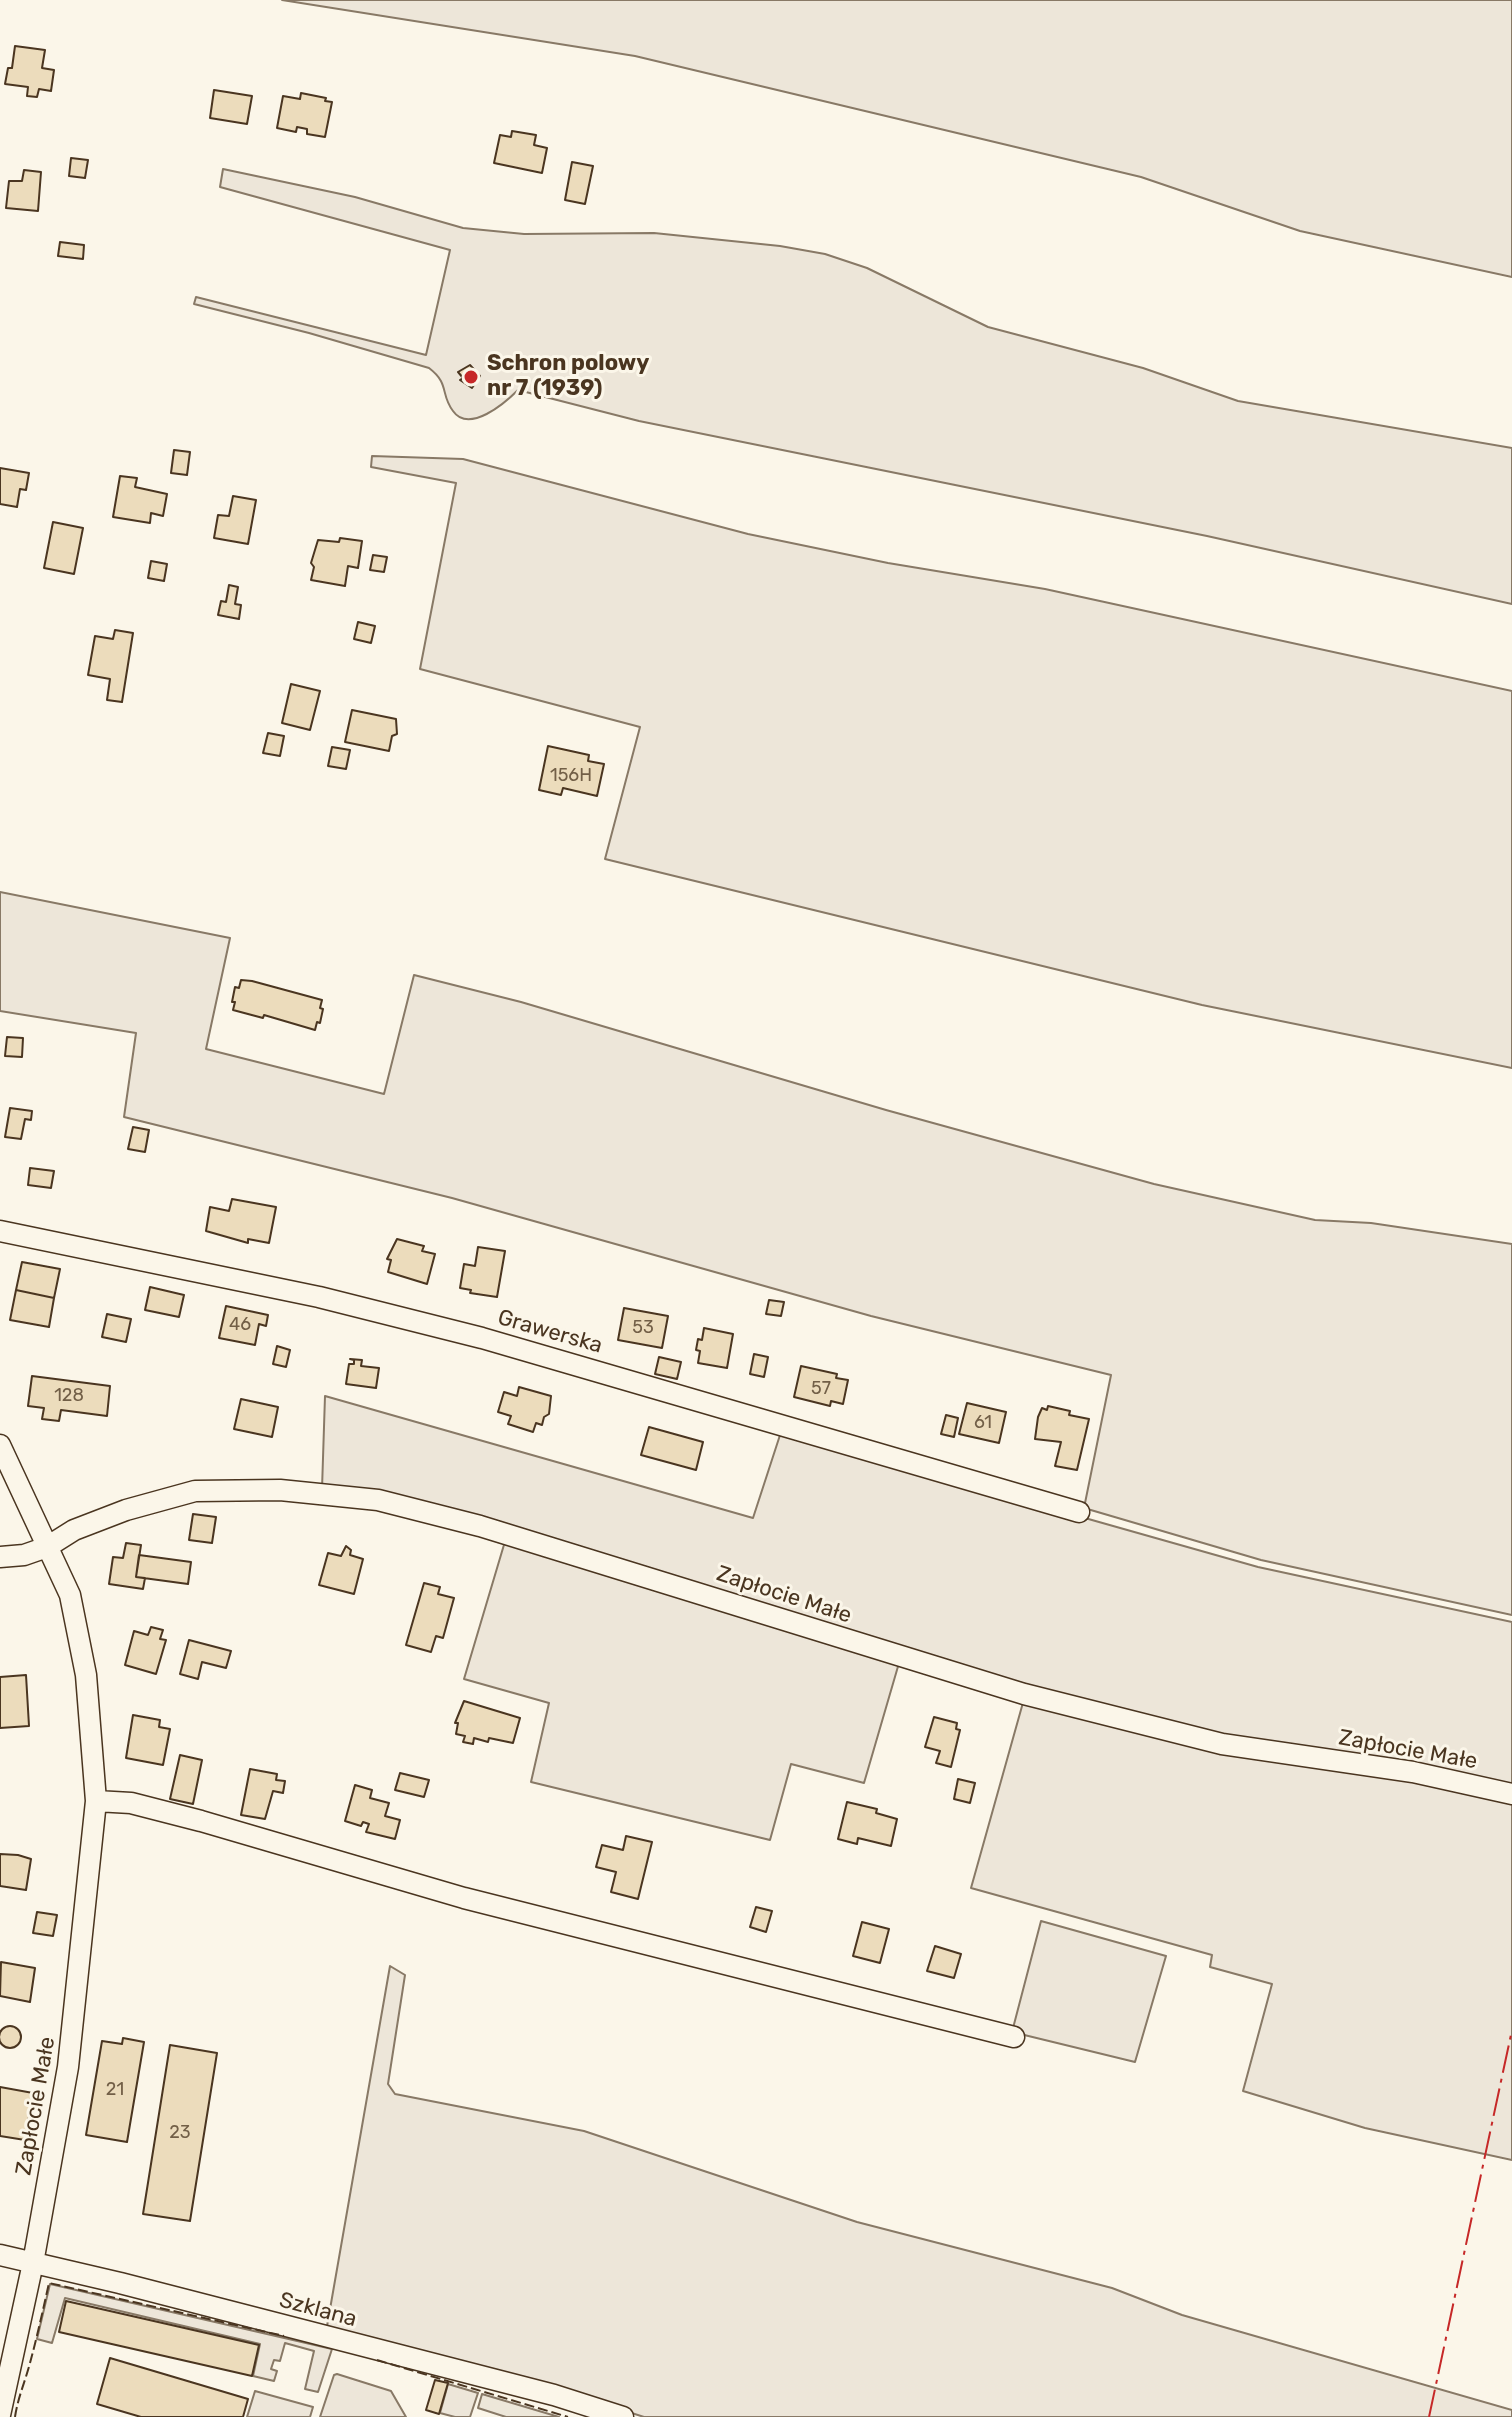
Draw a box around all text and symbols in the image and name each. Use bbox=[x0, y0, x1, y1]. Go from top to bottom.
place label: Schron polowy nr 7 (1939) bbox=[487, 351, 649, 402]
marker: Schron polowy nr 7 (1939) bbox=[462, 368, 480, 386]
house number: 156H bbox=[550, 765, 592, 787]
street label: Grawerska bbox=[495, 1304, 605, 1360]
house number: 46 bbox=[229, 1314, 251, 1336]
house number: 53 bbox=[632, 1317, 654, 1339]
house number: 57 bbox=[811, 1378, 831, 1400]
house number: 128 bbox=[54, 1385, 84, 1407]
house number: 61 bbox=[974, 1412, 992, 1434]
street label: Zapłocie Małe bbox=[713, 1561, 855, 1629]
street label: Zapłocie Małe bbox=[1337, 1725, 1479, 1775]
street label: Zapłocie Małe bbox=[11, 2035, 61, 2177]
house number: 21 bbox=[106, 2079, 124, 2101]
house number: 23 bbox=[169, 2122, 191, 2144]
street label: Szklana bbox=[276, 2287, 360, 2333]

